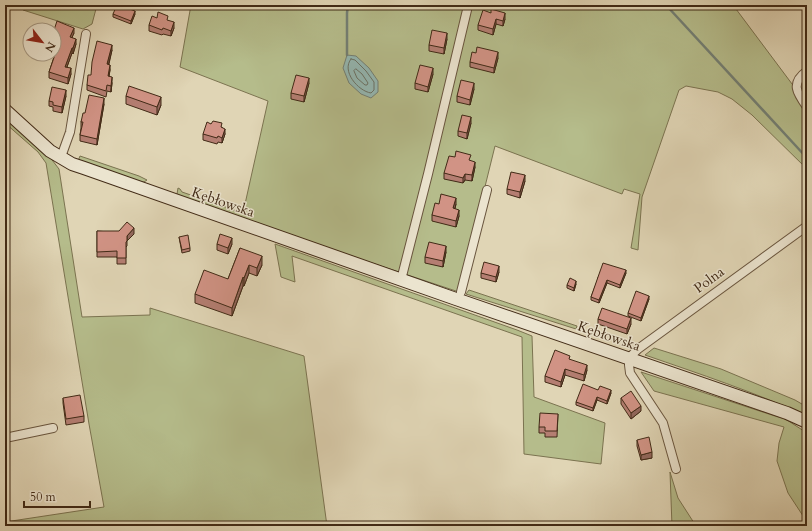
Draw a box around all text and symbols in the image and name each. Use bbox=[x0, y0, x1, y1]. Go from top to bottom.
north arrow bbox=[22, 22, 62, 62]
text: N bbox=[41, 39, 59, 55]
street label: Kębłowska bbox=[189, 182, 257, 222]
street label: Polna bbox=[690, 262, 728, 298]
street label: Kębłowska bbox=[575, 316, 643, 356]
scale bar bbox=[24, 483, 90, 509]
text: 50 m bbox=[30, 489, 57, 505]

